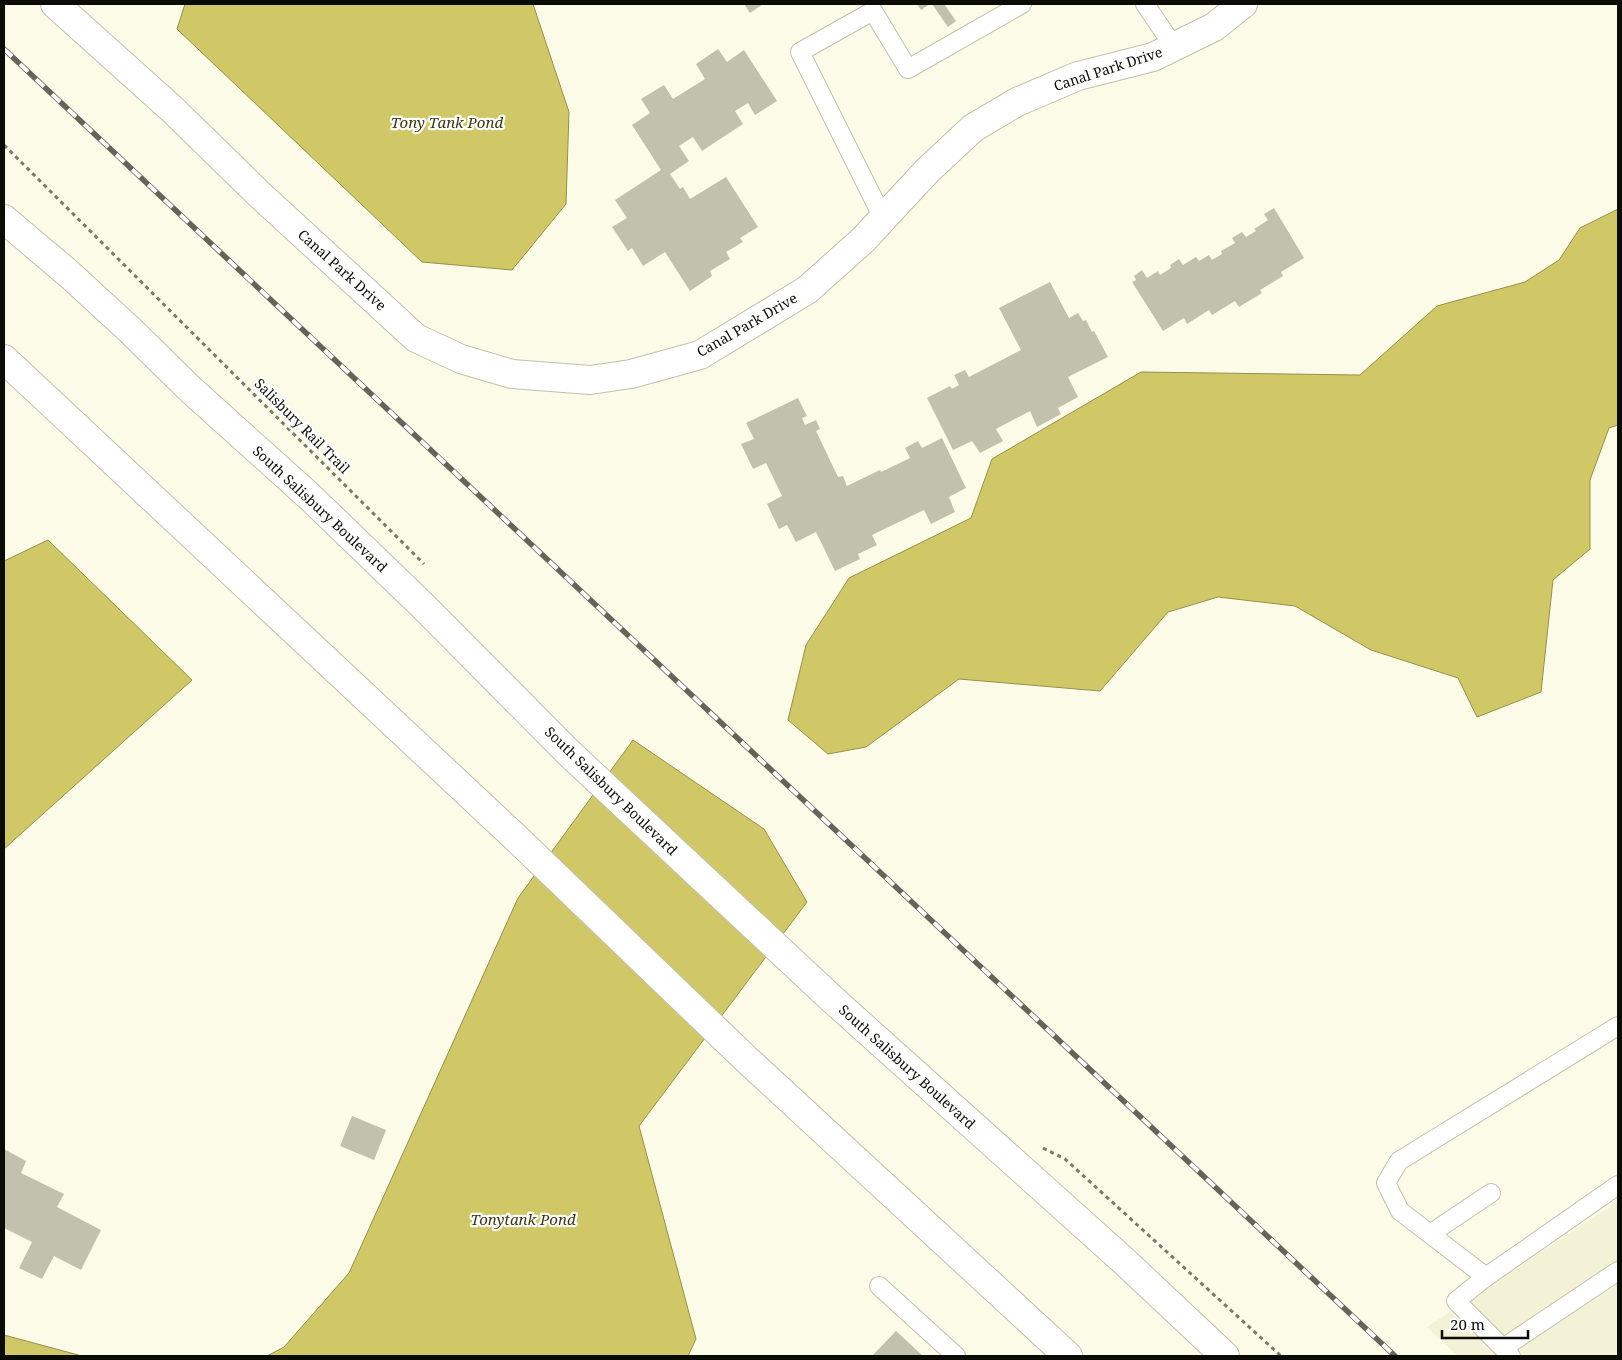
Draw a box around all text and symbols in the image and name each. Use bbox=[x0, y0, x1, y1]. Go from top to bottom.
street label: Canal Park Drive bbox=[1051, 42, 1165, 95]
water label: Tony Tank Pond bbox=[391, 112, 503, 132]
street label: Canal Park Drive bbox=[294, 225, 391, 314]
street label: Canal Park Drive bbox=[693, 288, 800, 361]
street label: Salisbury Rail Trail bbox=[251, 374, 355, 478]
street label: South Salisbury Boulevard bbox=[249, 441, 392, 576]
street label: South Salisbury Boulevard bbox=[541, 722, 682, 859]
street label: South Salisbury Boulevard bbox=[835, 1000, 980, 1133]
water label: Tonytank Pond bbox=[470, 1209, 576, 1229]
scale bar bbox=[1442, 1308, 1528, 1340]
text: 20 m bbox=[1450, 1314, 1485, 1334]

